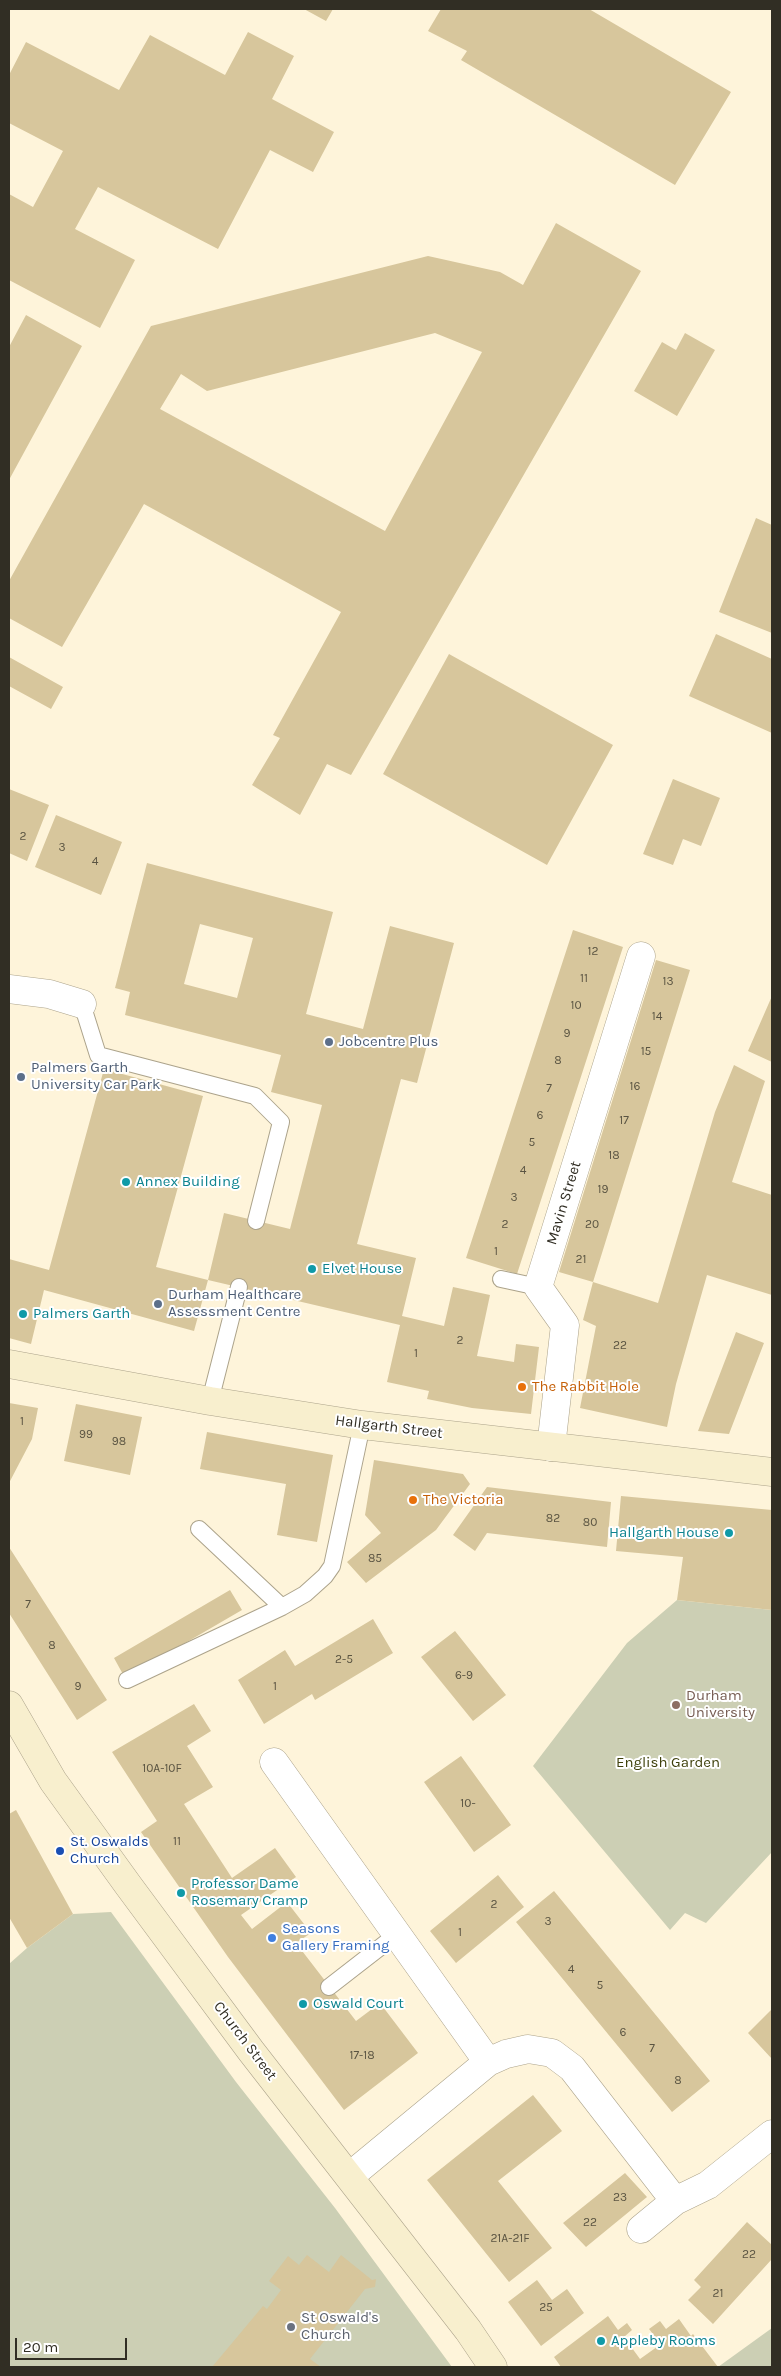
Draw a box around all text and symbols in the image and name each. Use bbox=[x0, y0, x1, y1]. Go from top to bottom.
house number: 2 bbox=[20, 830, 26, 844]
house number: 3 bbox=[58, 841, 66, 855]
house number: 4 bbox=[92, 855, 98, 869]
house number: 12 bbox=[588, 945, 598, 959]
house number: 11 bbox=[580, 972, 588, 986]
house number: 13 bbox=[662, 975, 674, 989]
house number: 10 bbox=[570, 999, 582, 1013]
house number: 14 bbox=[652, 1010, 662, 1024]
house number: 9 bbox=[564, 1027, 570, 1041]
place label: Jobcentre Plus bbox=[339, 1033, 438, 1051]
marker: Jobcentre Plus bbox=[323, 1036, 335, 1048]
house number: 15 bbox=[641, 1045, 651, 1059]
house number: 8 bbox=[554, 1054, 562, 1068]
place label: Palmers Garth University Car Park bbox=[31, 1059, 160, 1094]
marker: Palmers Garth University Car Park bbox=[15, 1071, 27, 1083]
house number: 16 bbox=[630, 1080, 640, 1094]
house number: 7 bbox=[546, 1082, 552, 1096]
house number: 6 bbox=[537, 1109, 543, 1123]
house number: 17 bbox=[619, 1114, 629, 1128]
house number: 5 bbox=[529, 1136, 535, 1150]
house number: 18 bbox=[608, 1149, 620, 1163]
street label: Mavin Street bbox=[543, 1159, 585, 1247]
house number: 4 bbox=[520, 1164, 526, 1178]
place label: Annex Building bbox=[136, 1173, 240, 1191]
marker: Annex Building bbox=[120, 1176, 132, 1188]
house number: 19 bbox=[598, 1183, 608, 1197]
house number: 3 bbox=[510, 1191, 518, 1205]
house number: 2 bbox=[502, 1218, 508, 1232]
house number: 20 bbox=[585, 1218, 599, 1232]
house number: 1 bbox=[494, 1245, 498, 1259]
house number: 21 bbox=[576, 1253, 586, 1267]
place label: Elvet House bbox=[322, 1260, 402, 1278]
marker: Elvet House bbox=[306, 1263, 318, 1275]
place label: Durham Healthcare Assessment Centre bbox=[168, 1286, 301, 1321]
marker: Durham Healthcare Assessment Centre bbox=[152, 1298, 164, 1310]
place label: Palmers Garth bbox=[33, 1305, 130, 1323]
marker: Palmers Garth bbox=[17, 1308, 29, 1320]
house number: 2 bbox=[457, 1334, 463, 1348]
house number: 22 bbox=[613, 1339, 627, 1353]
house number: 1 bbox=[414, 1347, 418, 1361]
place label: The Rabbit Hole bbox=[532, 1378, 639, 1396]
marker: The Rabbit Hole bbox=[516, 1381, 528, 1393]
street label: Hallgarth Street bbox=[334, 1411, 444, 1443]
house number: 1 bbox=[20, 1415, 24, 1429]
house number: 99 bbox=[79, 1428, 93, 1442]
house number: 98 bbox=[112, 1435, 126, 1449]
place label: The Victoria bbox=[423, 1491, 503, 1509]
marker: The Victoria bbox=[407, 1494, 419, 1506]
house number: 82 bbox=[546, 1512, 560, 1526]
house number: 80 bbox=[583, 1516, 597, 1530]
place label: Hallgarth House bbox=[609, 1524, 719, 1542]
marker: Hallgarth House bbox=[723, 1527, 735, 1539]
house number: 85 bbox=[368, 1552, 382, 1566]
house number: 7 bbox=[25, 1598, 31, 1612]
house number: 8 bbox=[48, 1639, 56, 1653]
house number: 2-5 bbox=[335, 1653, 353, 1667]
house number: 6-9 bbox=[455, 1669, 473, 1683]
house number: 9 bbox=[75, 1680, 81, 1694]
house number: 1 bbox=[273, 1680, 277, 1694]
place label: Durham University bbox=[686, 1687, 755, 1722]
marker: Durham University bbox=[670, 1699, 682, 1711]
park label: English Garden bbox=[616, 1754, 720, 1772]
house number: 10A-10F bbox=[142, 1762, 182, 1776]
house number: 10- bbox=[460, 1797, 476, 1811]
place label: St. Oswalds Church bbox=[70, 1833, 149, 1868]
house number: 11 bbox=[173, 1835, 181, 1849]
marker: St. Oswalds Church bbox=[54, 1845, 66, 1857]
place label: Professor Dame Rosemary Cramp bbox=[191, 1875, 308, 1910]
marker: Professor Dame Rosemary Cramp bbox=[175, 1887, 187, 1899]
house number: 2 bbox=[491, 1898, 497, 1912]
house number: 3 bbox=[544, 1915, 552, 1929]
place label: Seasons Gallery Framing bbox=[282, 1920, 390, 1955]
house number: 1 bbox=[458, 1926, 462, 1940]
marker: Seasons Gallery Framing bbox=[266, 1932, 278, 1944]
house number: 4 bbox=[568, 1963, 574, 1977]
house number: 5 bbox=[597, 1979, 603, 1993]
place label: Oswald Court bbox=[313, 1995, 404, 2013]
street label: Church Street bbox=[209, 1998, 281, 2084]
marker: Oswald Court bbox=[297, 1998, 309, 2010]
house number: 6 bbox=[620, 2026, 626, 2040]
house number: 7 bbox=[649, 2042, 655, 2056]
house number: 17-18 bbox=[349, 2049, 375, 2063]
house number: 8 bbox=[674, 2074, 682, 2088]
house number: 23 bbox=[613, 2191, 627, 2205]
house number: 22 bbox=[583, 2216, 597, 2230]
house number: 21A-21F bbox=[490, 2232, 530, 2246]
house number: 22 bbox=[742, 2248, 756, 2262]
house number: 21 bbox=[713, 2287, 723, 2301]
house number: 25 bbox=[539, 2301, 553, 2315]
place label: St Oswald's Church bbox=[301, 2309, 379, 2344]
marker: St Oswald's Church bbox=[285, 2321, 297, 2333]
scale bar bbox=[18, 2328, 130, 2360]
place label: Appleby Rooms bbox=[611, 2332, 716, 2350]
marker: Appleby Rooms bbox=[595, 2335, 607, 2347]
text: 20 m bbox=[23, 2338, 58, 2356]

